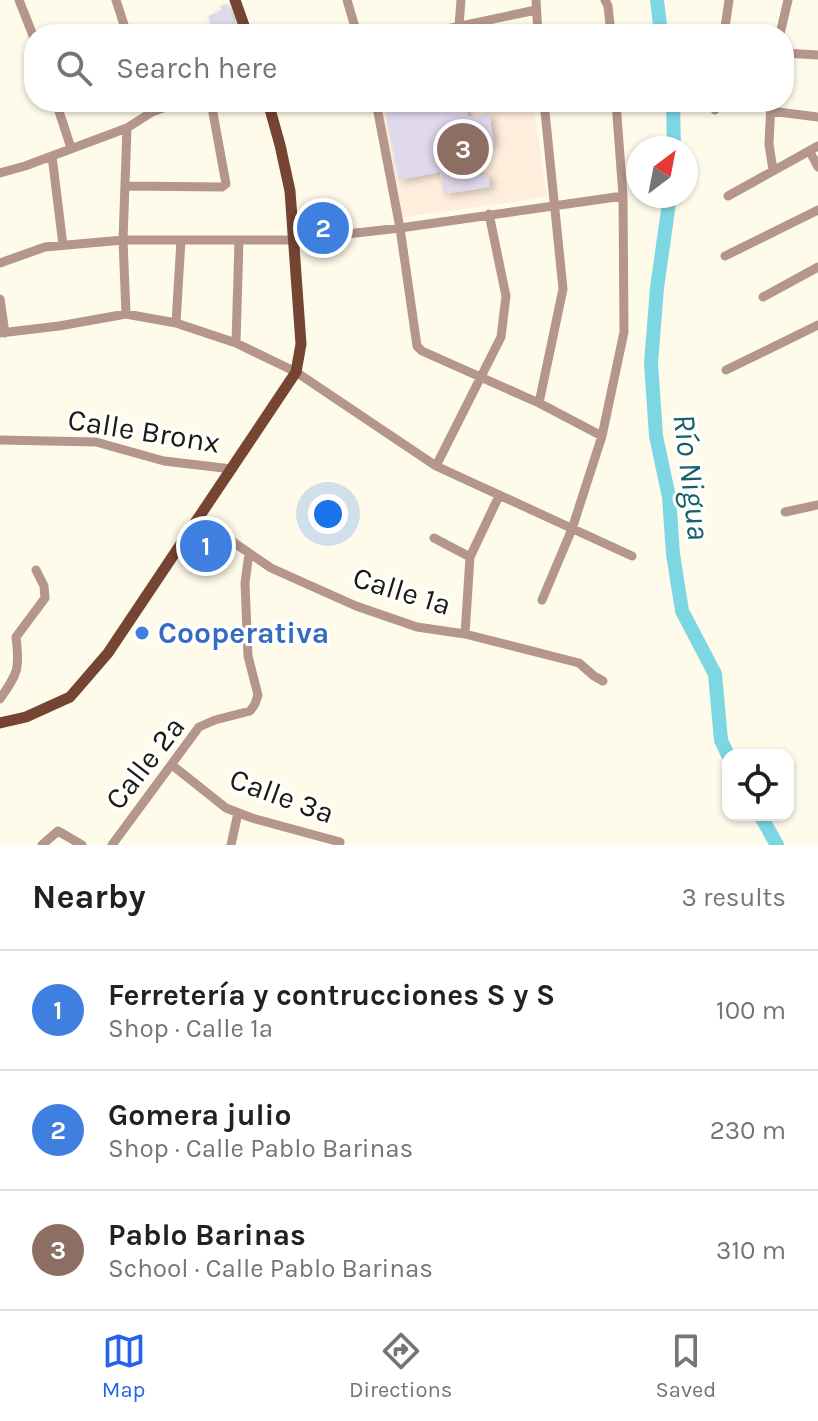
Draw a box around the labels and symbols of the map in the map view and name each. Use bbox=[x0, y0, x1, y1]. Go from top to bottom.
pin: 3 bbox=[437, 119, 489, 179]
north arrow bbox=[626, 136, 698, 208]
pin: 2 bbox=[297, 198, 349, 258]
street label: Calle Bronx bbox=[65, 401, 223, 461]
water label: Río Nigua bbox=[665, 412, 718, 542]
your location bbox=[308, 494, 348, 534]
pin: 1 bbox=[180, 516, 232, 576]
street label: Calle 1ª bbox=[349, 559, 455, 623]
place label: Cooperativa bbox=[158, 615, 329, 651]
marker: Cooperativa bbox=[133, 624, 151, 642]
street label: Calle 2ª bbox=[98, 709, 192, 817]
street label: Calle 3ª bbox=[225, 761, 339, 831]

